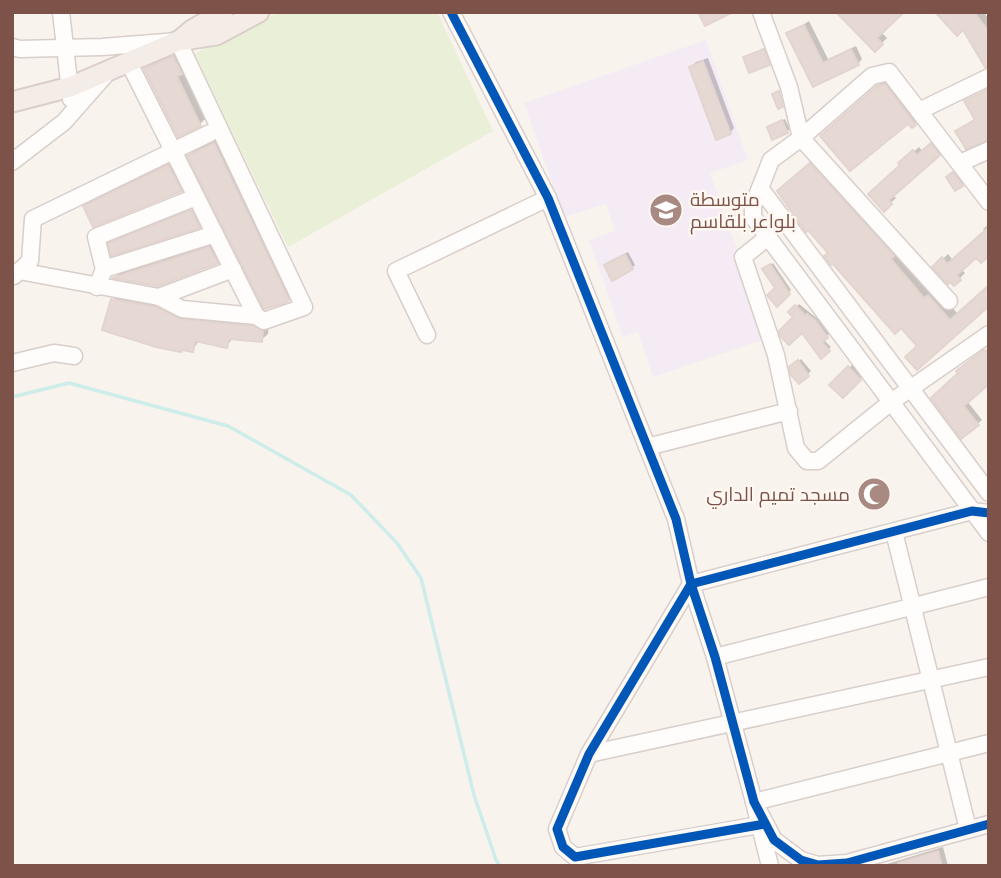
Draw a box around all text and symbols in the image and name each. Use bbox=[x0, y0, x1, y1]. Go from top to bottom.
place label: متوسطة بلواعر بلقاسم bbox=[690, 188, 796, 235]
school or university icon: متوسطة بلواعر بلقاسم bbox=[647, 191, 685, 229]
mosque icon: مسجد تميم الداري bbox=[855, 475, 893, 513]
place label: مسجد تميم الداري bbox=[706, 483, 850, 509]

